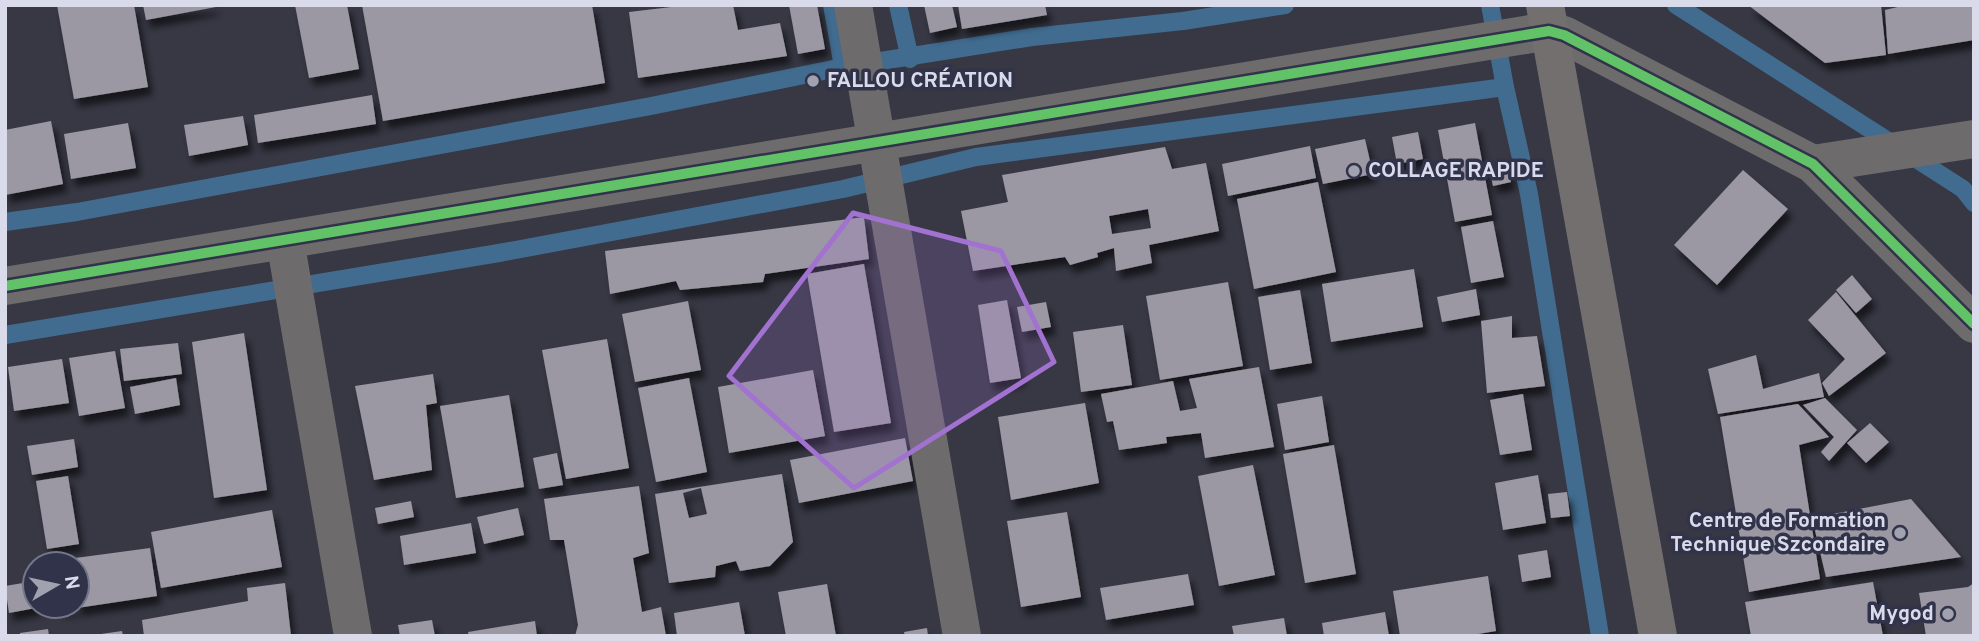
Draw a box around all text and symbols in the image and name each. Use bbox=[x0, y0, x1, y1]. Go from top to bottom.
place label: FALLOU CRÉATION bbox=[827, 67, 1013, 95]
marker: FALLOU CRÉATION bbox=[805, 73, 821, 89]
place label: COLLAGE RAPIDE bbox=[1368, 158, 1544, 185]
marker: COLLAGE RAPIDE bbox=[1346, 163, 1362, 179]
place label: Centre de Formation Technique Szcondaire bbox=[1670, 508, 1886, 559]
marker: Centre de Formation Technique Szcondaire bbox=[1892, 525, 1908, 541]
north arrow bbox=[21, 550, 91, 620]
text: N bbox=[58, 574, 84, 591]
place label: Mygod bbox=[1869, 601, 1934, 628]
marker: Mygod bbox=[1940, 606, 1956, 622]

